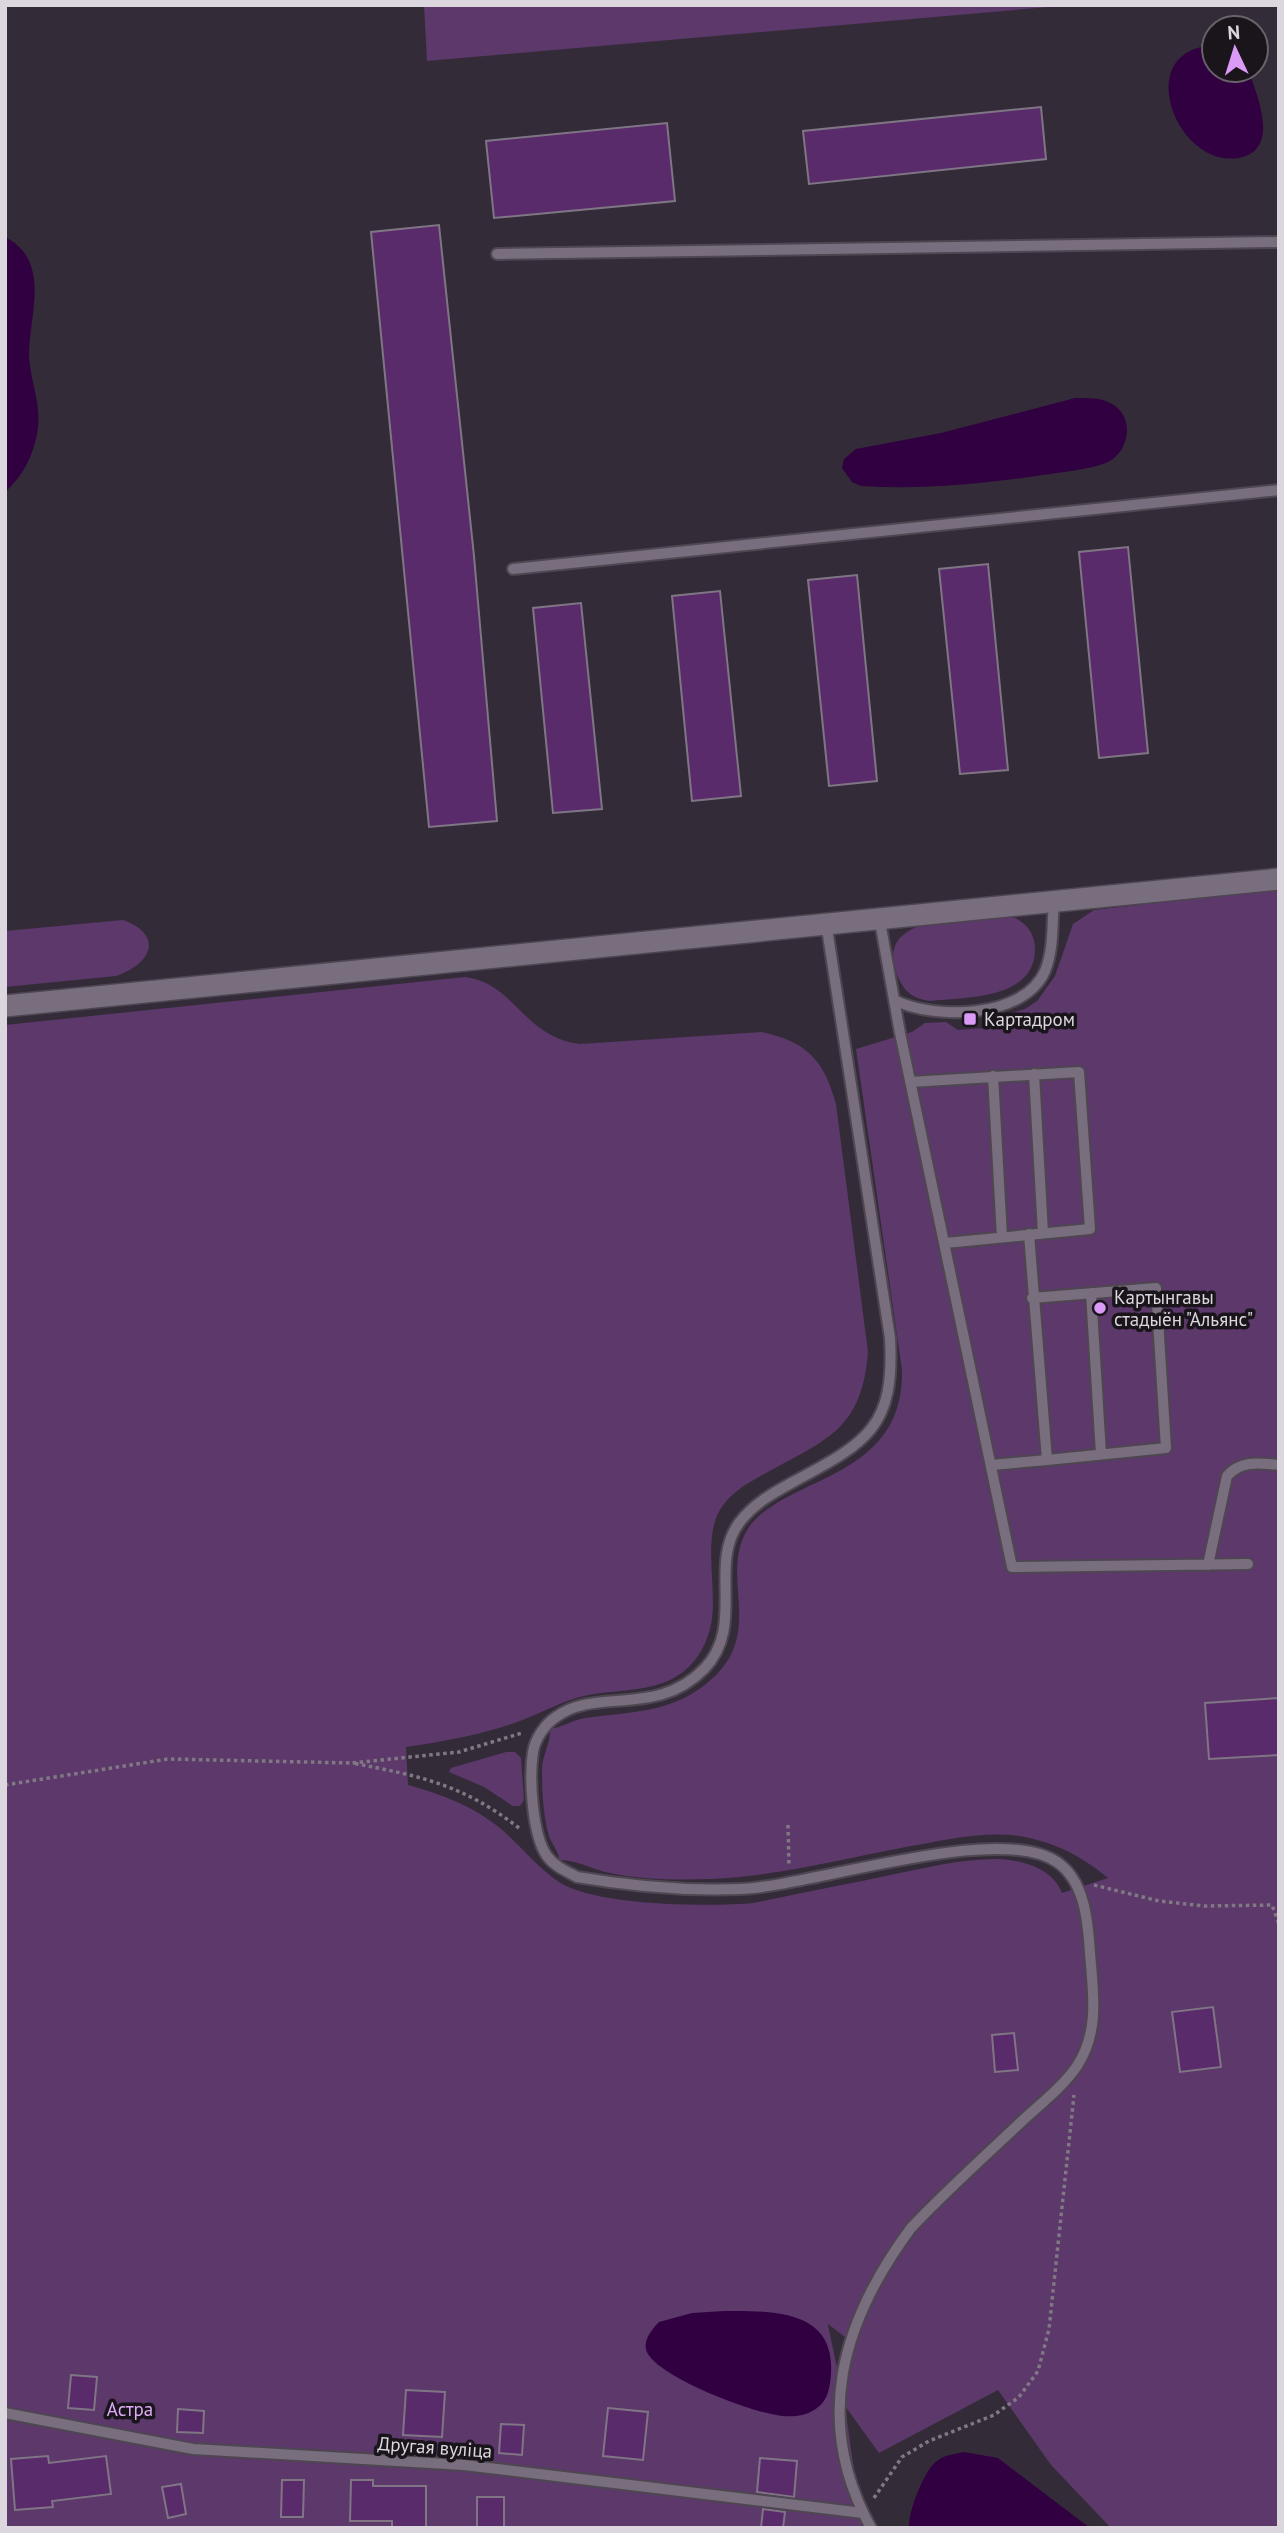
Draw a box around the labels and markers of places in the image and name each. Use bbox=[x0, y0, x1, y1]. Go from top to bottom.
place label: Картадром bbox=[984, 1007, 1075, 1031]
marker: Картадром bbox=[962, 1011, 978, 1027]
place label: Картынгавы стадыён "Альянс" bbox=[1114, 1285, 1253, 1331]
marker: Картынгавы стадыён "Альянс" bbox=[1092, 1300, 1108, 1316]

